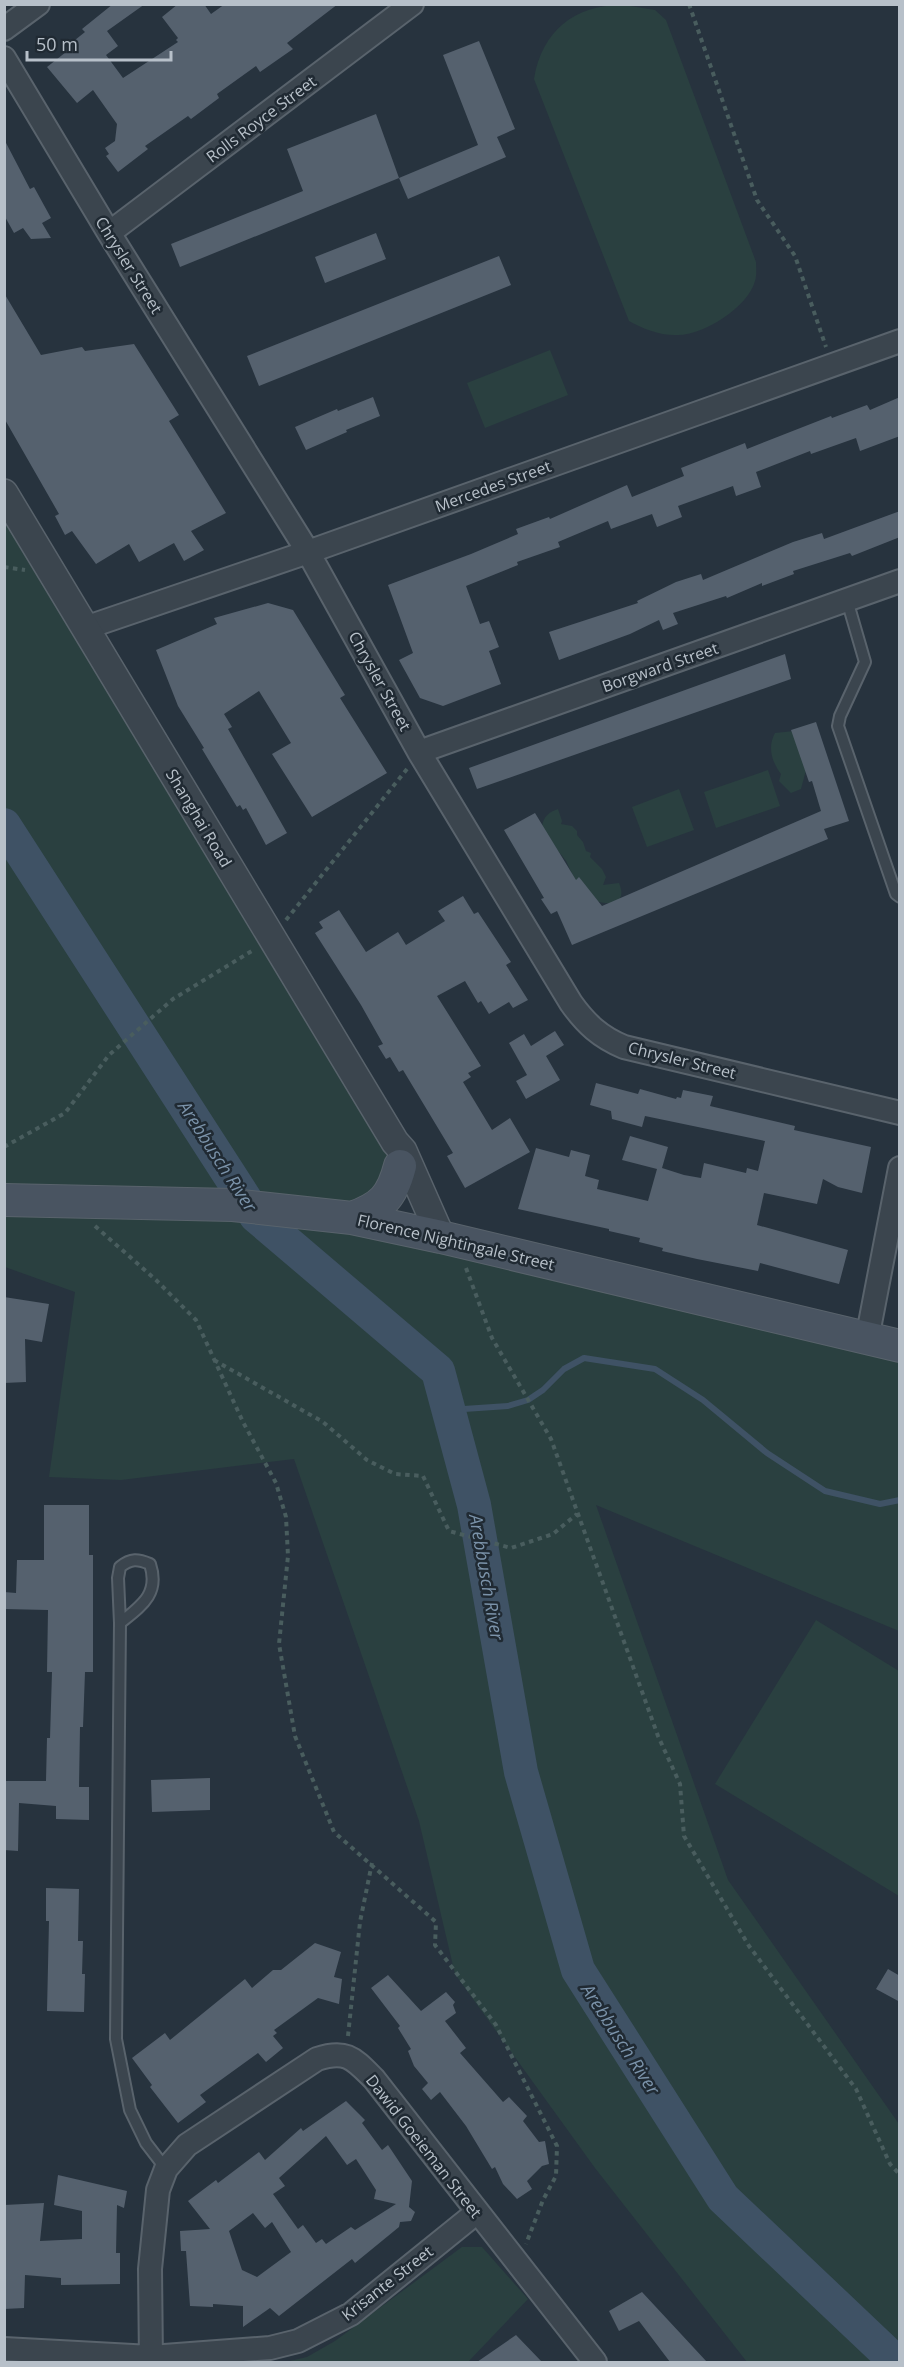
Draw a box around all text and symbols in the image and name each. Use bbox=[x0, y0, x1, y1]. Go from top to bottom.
scale bar bbox=[27, 24, 171, 62]
text: 50 m bbox=[36, 32, 78, 56]
street label: Rolls Royce Street bbox=[202, 70, 321, 168]
street label: Chrysler Street bbox=[90, 212, 168, 318]
street label: Mercedes Street bbox=[432, 455, 554, 517]
street label: Chrysler Street bbox=[344, 627, 417, 735]
street label: Borgward Street bbox=[599, 637, 721, 697]
street label: Shanghai Road bbox=[161, 765, 237, 871]
street label: Chrysler Street bbox=[626, 1036, 739, 1084]
water label: Arebbusch River bbox=[172, 1094, 263, 1217]
street label: Florence Nightingale Street bbox=[355, 1209, 557, 1275]
water label: Arebbusch River bbox=[464, 1510, 510, 1643]
water label: Arebbusch River bbox=[575, 1977, 666, 2100]
street label: Dawid Goeieman Street bbox=[361, 2070, 487, 2223]
street label: Krisante Street bbox=[337, 2240, 437, 2326]

